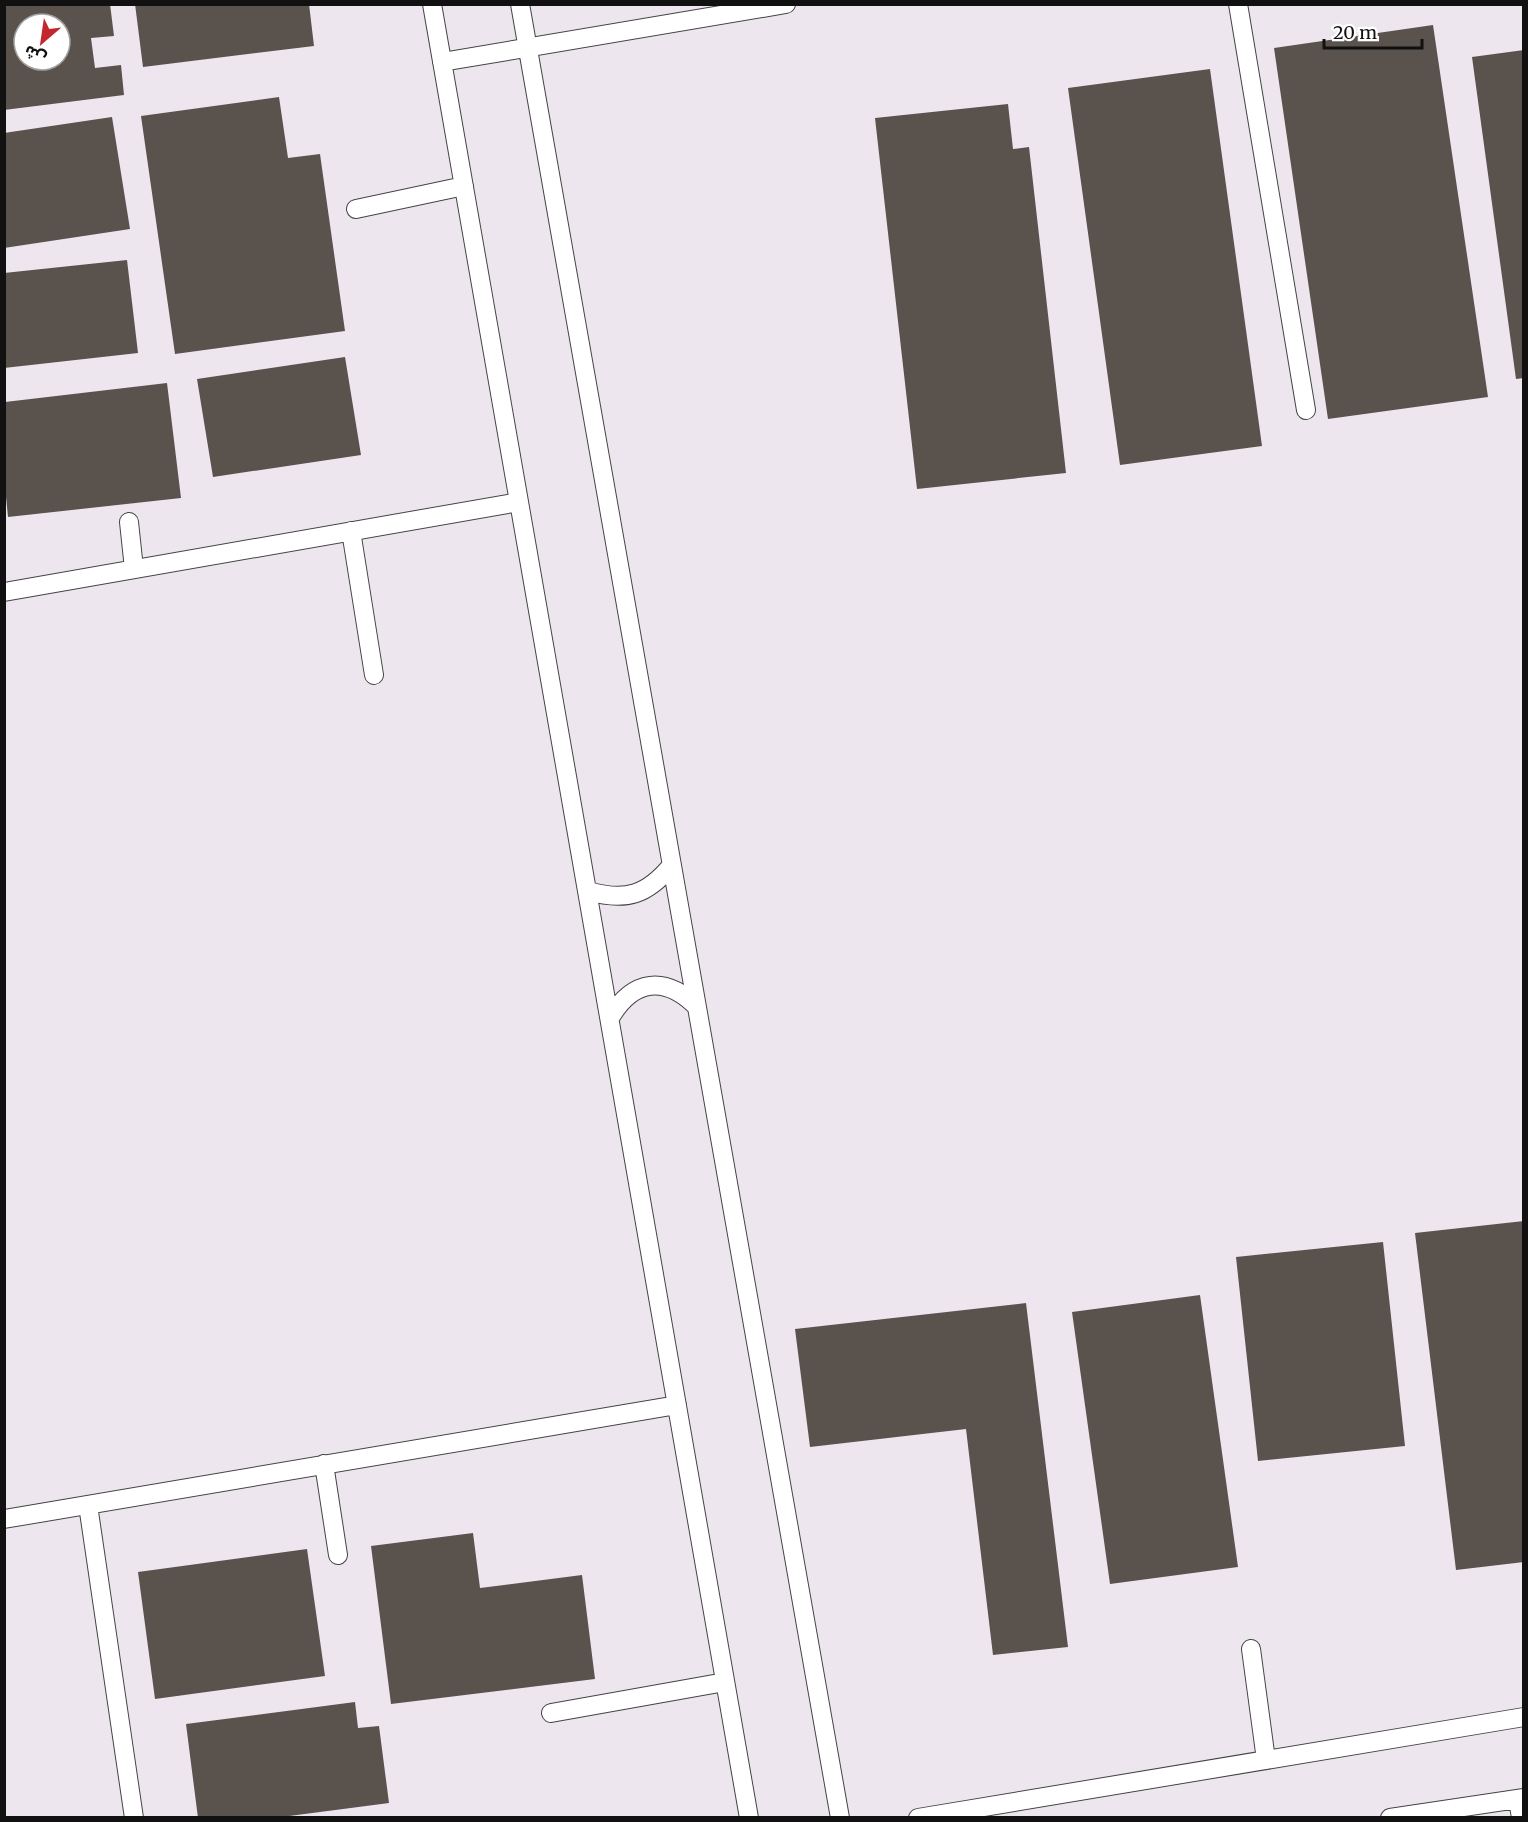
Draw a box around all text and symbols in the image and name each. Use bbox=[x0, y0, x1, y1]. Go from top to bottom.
north arrow bbox=[12, 12, 72, 72]
scale bar bbox=[1324, 12, 1422, 50]
text: 20 m bbox=[1333, 21, 1377, 44]
text: ش bbox=[20, 41, 49, 69]

